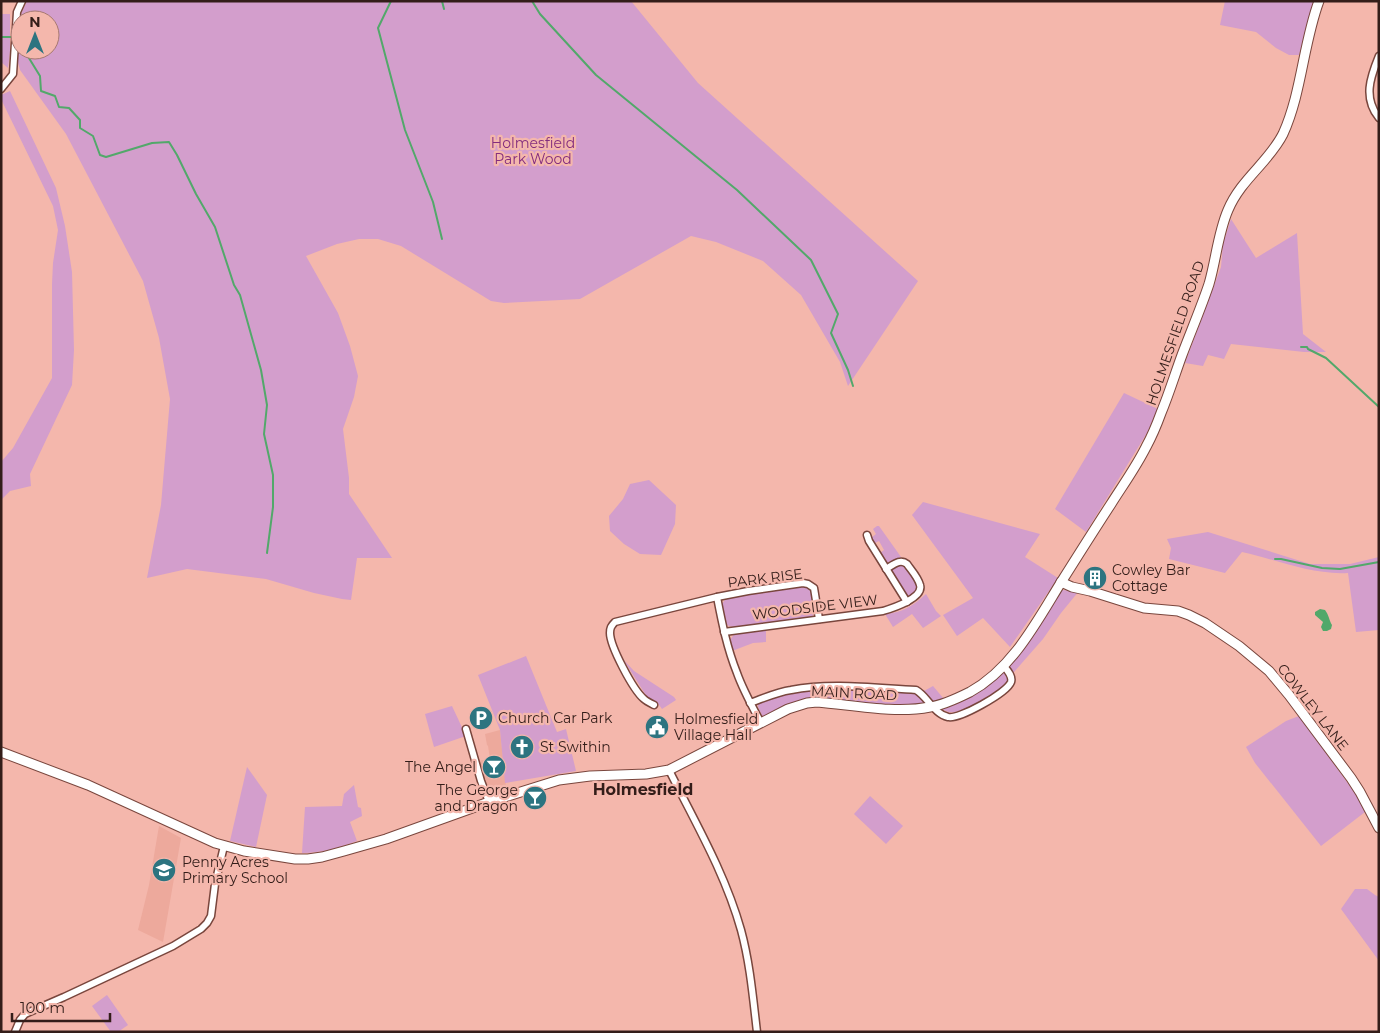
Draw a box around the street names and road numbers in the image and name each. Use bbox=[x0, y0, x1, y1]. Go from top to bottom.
street label: HOLMESFIELD ROAD bbox=[1142, 258, 1208, 408]
street label: PARK RISE bbox=[726, 564, 804, 592]
street label: WOODSIDE VIEW bbox=[751, 590, 879, 624]
street label: COWLEY LANE bbox=[1273, 660, 1353, 754]
street label: MAIN ROAD bbox=[811, 682, 897, 704]

